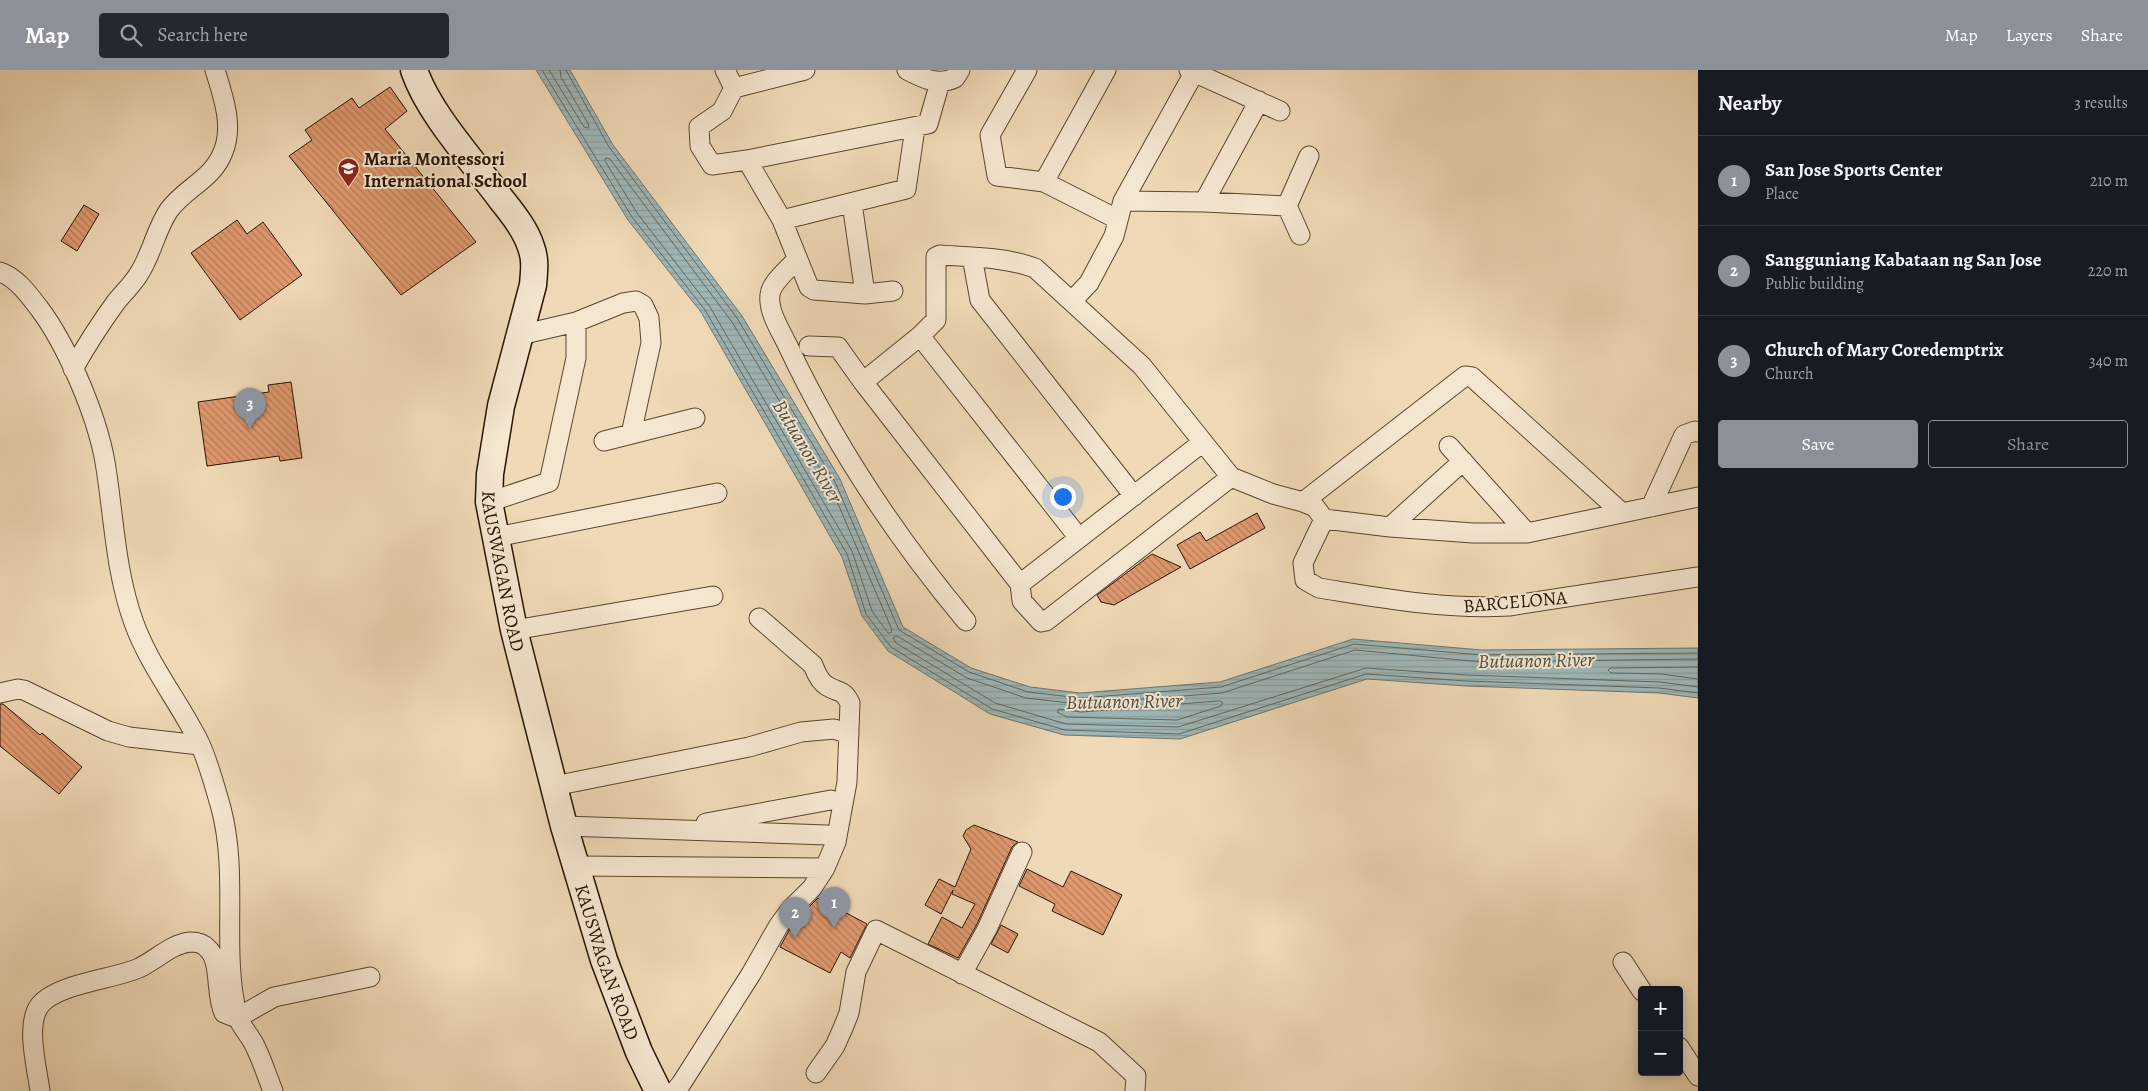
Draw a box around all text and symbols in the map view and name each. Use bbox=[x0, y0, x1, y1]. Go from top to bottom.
search box bbox=[99, 13, 449, 58]
text: Map bbox=[25, 19, 69, 51]
icon: search bbox=[117, 21, 145, 49]
text: Search here bbox=[157, 22, 248, 48]
text: Map bbox=[1945, 23, 1978, 47]
text: Layers bbox=[2006, 23, 2053, 47]
text: Share bbox=[2081, 23, 2123, 47]
text: Nearby bbox=[1718, 89, 1781, 117]
text: 3 results bbox=[2074, 92, 2128, 114]
place label: Maria Montessori International School bbox=[364, 146, 527, 194]
school or university icon: Maria Montessori International School bbox=[336, 157, 360, 188]
text: San Jose Sports Center bbox=[1765, 157, 1943, 183]
text: 1 bbox=[1731, 170, 1737, 192]
text: 210 m bbox=[2090, 170, 2128, 192]
text: Place bbox=[1765, 183, 1799, 205]
text: Sangguniang Kabataan ng San Jose bbox=[1765, 247, 2042, 273]
text: 2 bbox=[1730, 260, 1738, 282]
text: 220 m bbox=[2088, 260, 2128, 282]
text: Public building bbox=[1765, 273, 1864, 295]
text: Church of Mary Coredemptrix bbox=[1765, 337, 2003, 363]
text: 3 bbox=[1731, 350, 1737, 372]
text: 340 m bbox=[2089, 350, 2128, 372]
text: Church bbox=[1765, 363, 1814, 385]
pin: 3 bbox=[234, 388, 266, 429]
water label: Butuanon River bbox=[766, 395, 850, 509]
button: Save bbox=[1718, 420, 1918, 468]
button: Share bbox=[1928, 420, 2128, 468]
your location bbox=[1050, 484, 1076, 510]
street label: KAUSWAGAN ROAD bbox=[475, 490, 531, 655]
street label: BARCELONA bbox=[1462, 584, 1569, 619]
water label: Butuanon River bbox=[1478, 646, 1595, 675]
water label: Butuanon River bbox=[1066, 687, 1183, 716]
street label: KAUSWAGAN ROAD bbox=[568, 881, 645, 1044]
pin: 1 bbox=[818, 887, 850, 928]
pin: 2 bbox=[779, 897, 811, 938]
map controls bbox=[1638, 986, 1683, 1076]
button: + bbox=[1638, 986, 1683, 1031]
button: − bbox=[1638, 1031, 1683, 1076]

